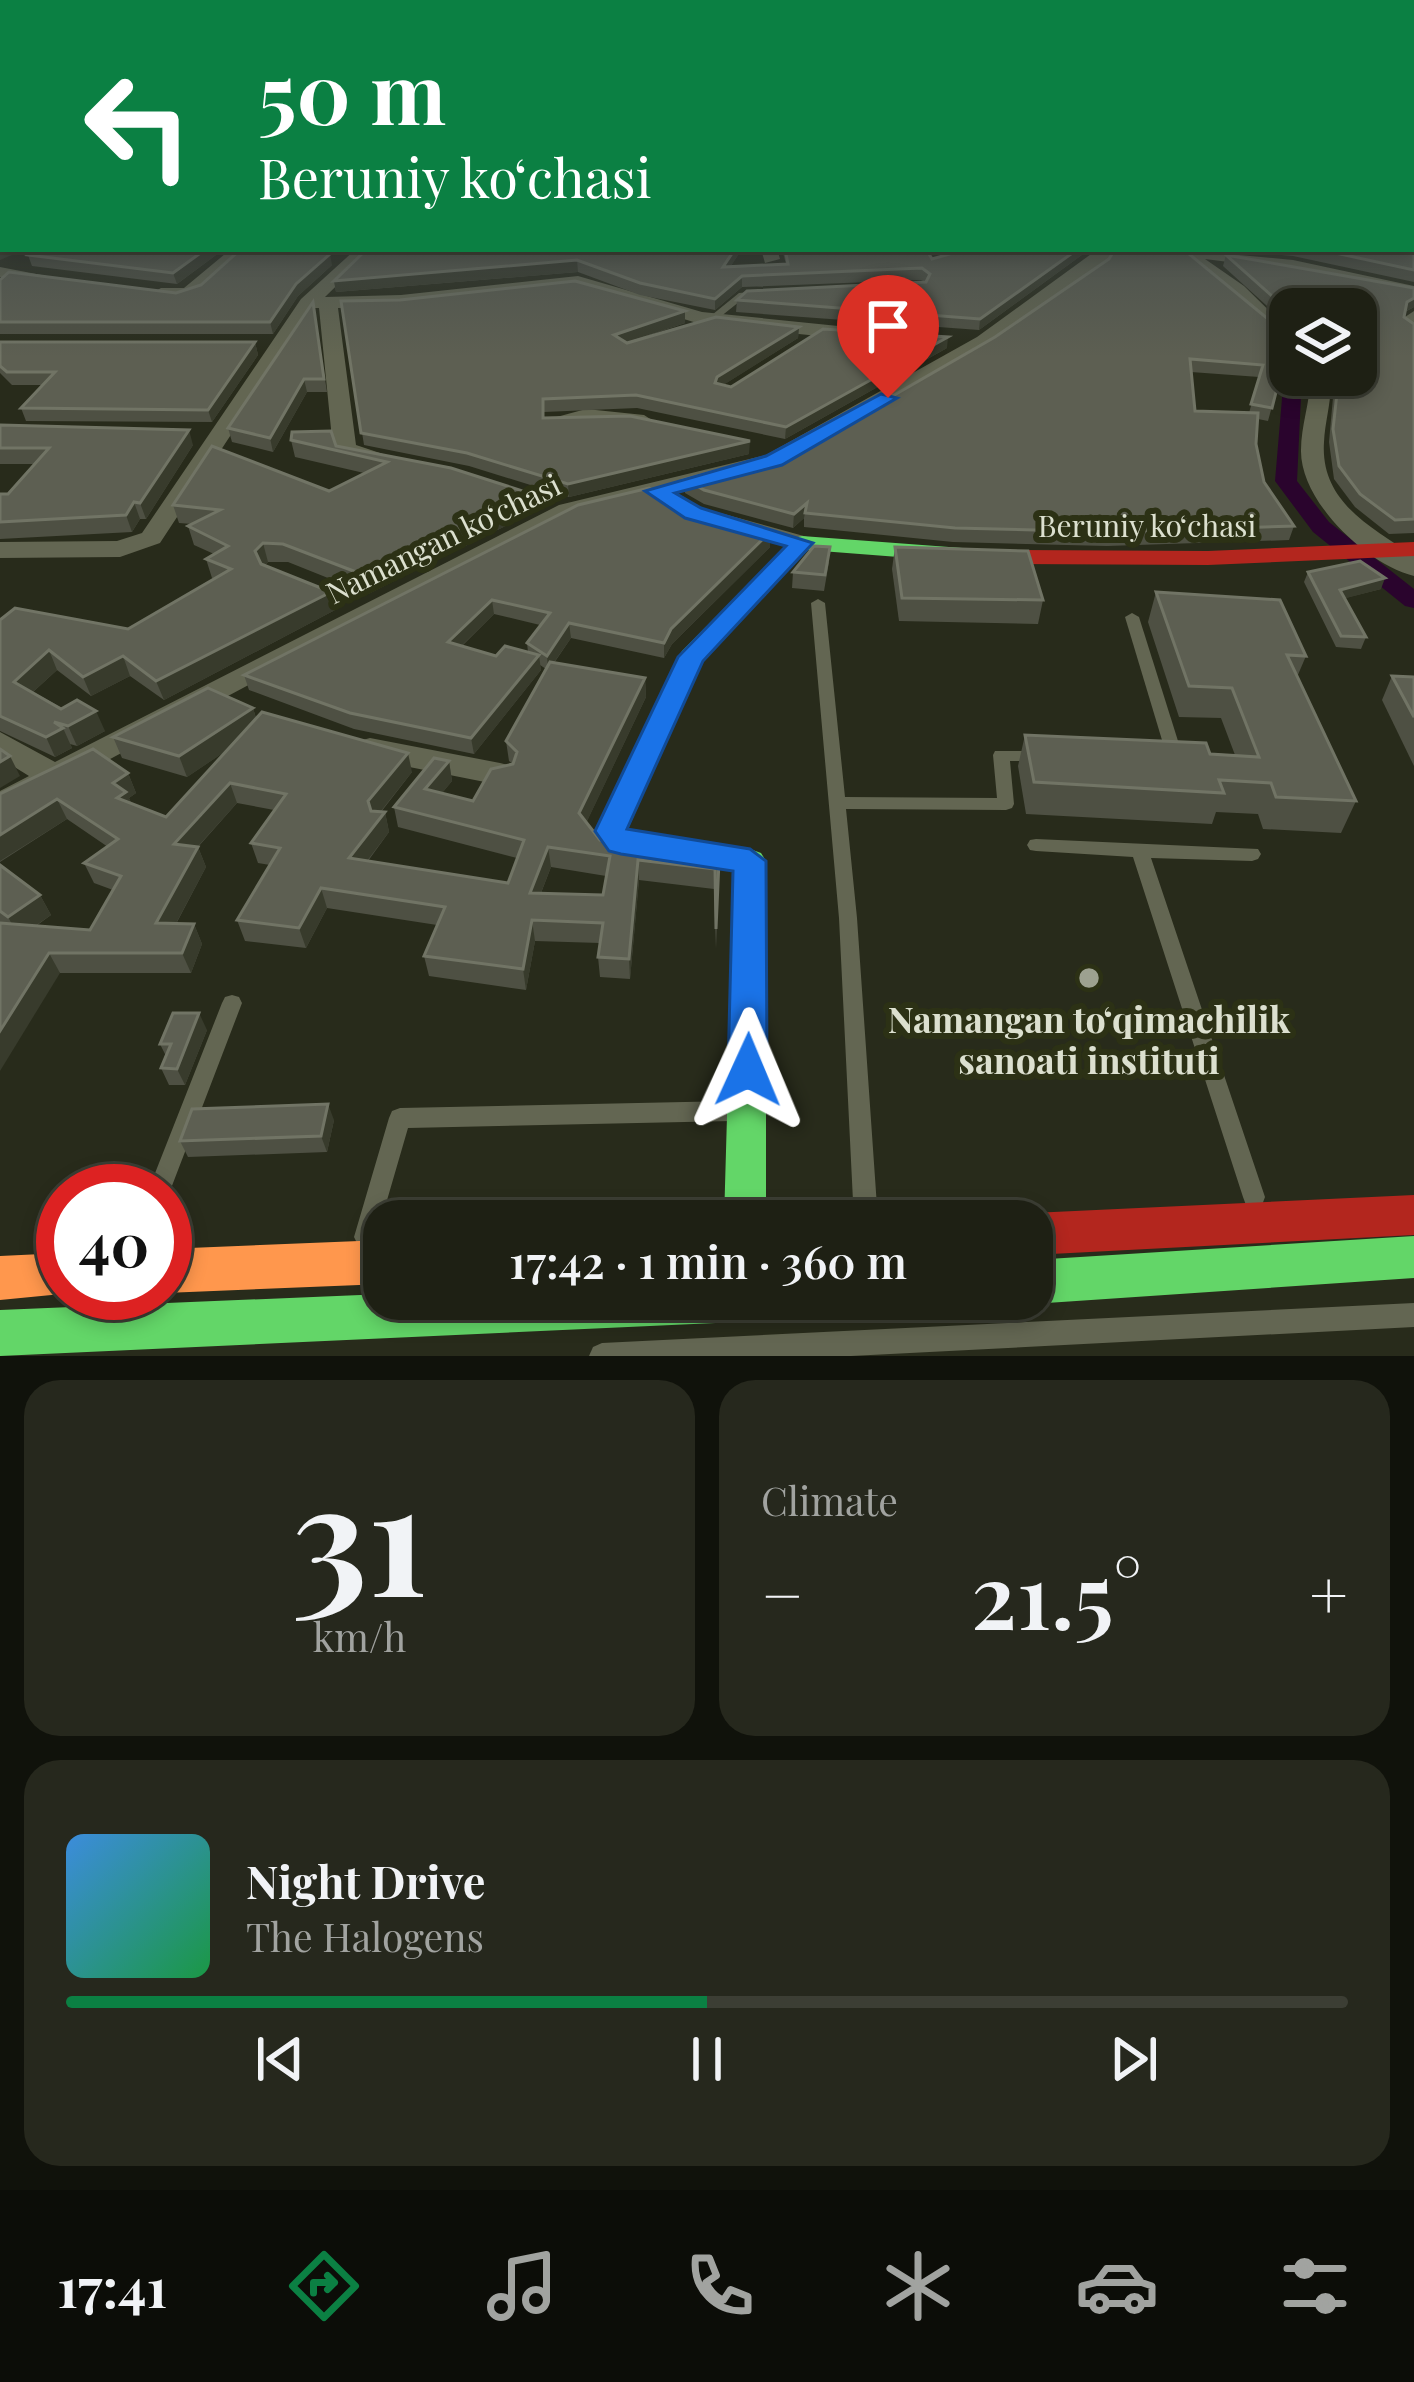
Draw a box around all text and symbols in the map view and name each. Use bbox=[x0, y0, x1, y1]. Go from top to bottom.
text: 50 m bbox=[258, 34, 446, 146]
icon: left bbox=[60, 48, 216, 204]
text: Beruniy koʻchasi bbox=[258, 141, 652, 213]
pin bbox=[837, 275, 939, 398]
map controls bbox=[1269, 288, 1377, 396]
button: layers bbox=[1269, 288, 1377, 396]
icon: arrive bbox=[855, 293, 921, 359]
street label: Namangan koʻchasi bbox=[319, 464, 567, 612]
street label: Beruniy koʻchasi bbox=[1038, 505, 1257, 545]
marker: Namangan to‘qimachilik sanoati instituti bbox=[1076, 965, 1102, 991]
place label: Namangan to‘qimachilik sanoati instituti bbox=[888, 994, 1291, 1083]
position arrow bbox=[685, 1007, 811, 1133]
speed limit sign: 40 bbox=[36, 1164, 192, 1320]
text: 17:42 · 1 min · 360 m bbox=[509, 1230, 907, 1290]
text: 31 bbox=[292, 1428, 427, 1636]
text: Climate bbox=[761, 1474, 898, 1526]
text: 21.5° bbox=[971, 1533, 1142, 1653]
text: − bbox=[761, 1549, 804, 1637]
text: + bbox=[1309, 1549, 1348, 1637]
text: km/h bbox=[313, 1610, 406, 1662]
text: Night Drive bbox=[246, 1850, 485, 1910]
text: The Halogens bbox=[246, 1910, 484, 1962]
icon: previous bbox=[247, 2026, 313, 2092]
icon: pause bbox=[674, 2026, 740, 2092]
icon: next bbox=[1101, 2026, 1167, 2092]
icon: directions bbox=[282, 2244, 366, 2328]
icon: music bbox=[480, 2244, 564, 2328]
icon: phone bbox=[678, 2244, 762, 2328]
icon: climate bbox=[876, 2244, 960, 2328]
icon: car bbox=[1075, 2244, 1159, 2328]
icon: filters bbox=[1273, 2244, 1357, 2328]
text: 17:41 bbox=[57, 2250, 167, 2322]

